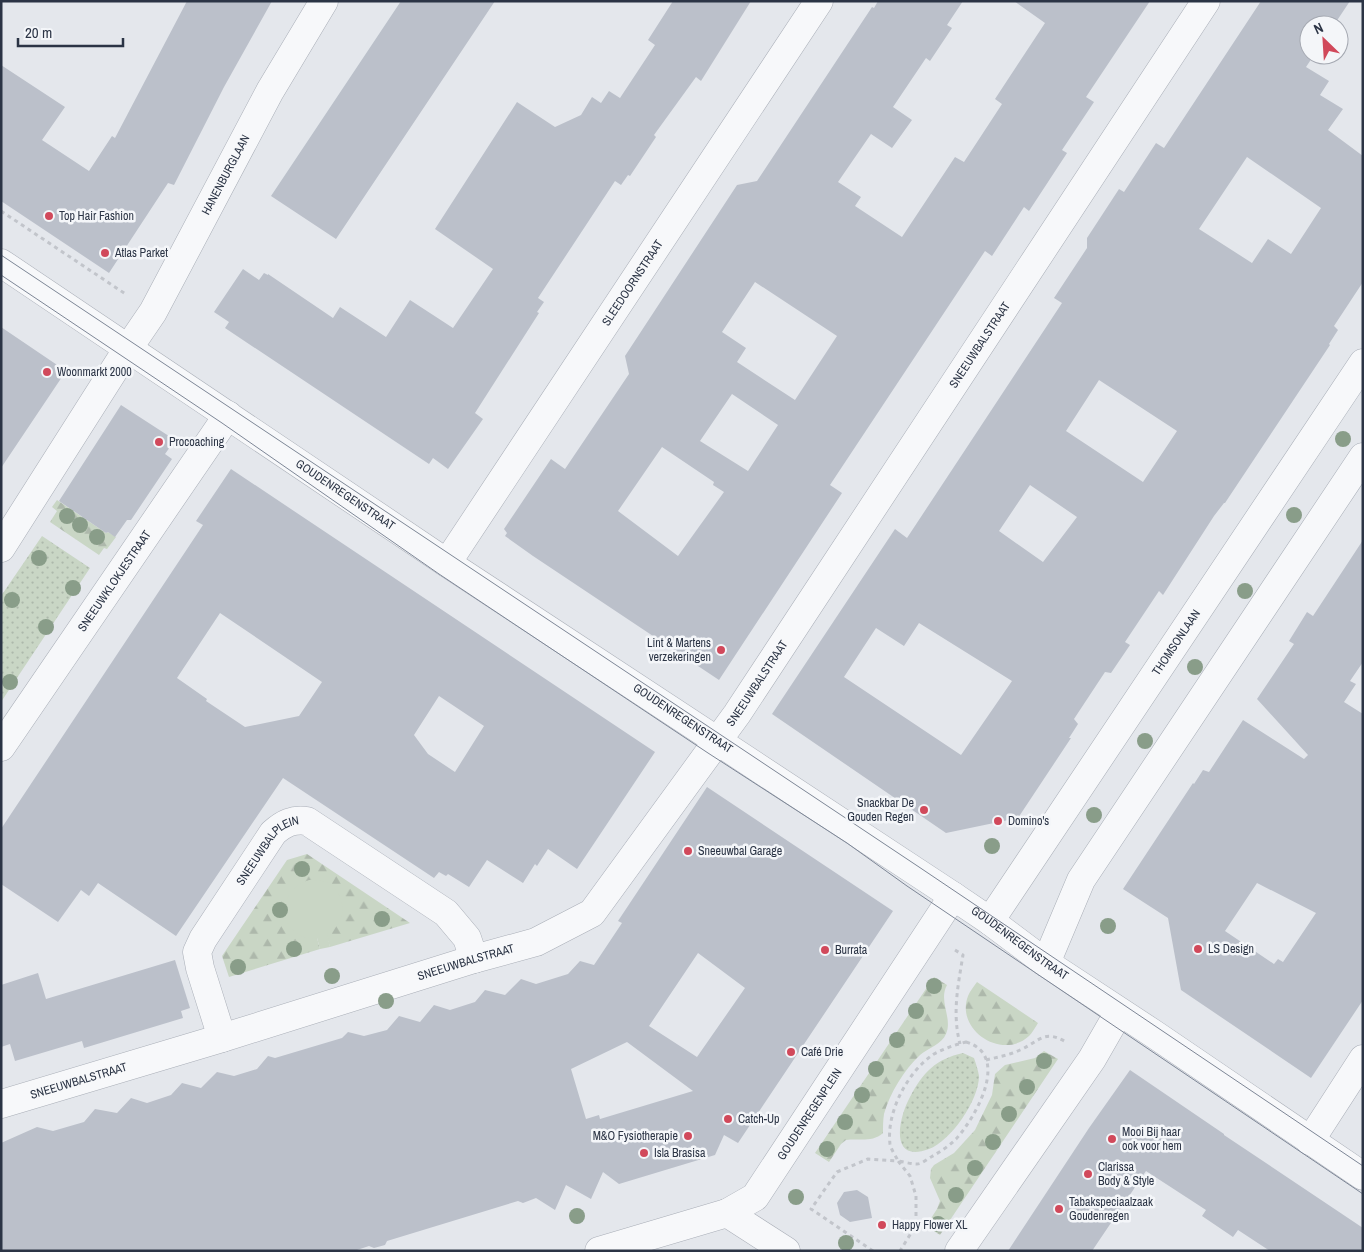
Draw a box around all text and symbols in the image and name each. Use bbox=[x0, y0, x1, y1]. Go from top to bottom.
scale bar bbox=[18, 15, 122, 47]
north arrow bbox=[1299, 15, 1349, 65]
text: N bbox=[1311, 18, 1326, 38]
text: 20 m bbox=[25, 22, 52, 43]
street label: HANENBURGLAAN bbox=[198, 132, 253, 218]
place label: Top Hair Fashion bbox=[59, 208, 134, 224]
marker: Top Hair Fashion bbox=[43, 210, 55, 222]
street label: SLEEDOORNSTRAAT bbox=[598, 237, 667, 329]
place label: Atlas Parket bbox=[114, 245, 168, 261]
marker: Atlas Parket bbox=[99, 247, 111, 259]
street label: SNEEUWBALSTRAAT bbox=[946, 299, 1014, 391]
place label: Woonmarkt 2000 bbox=[57, 364, 132, 380]
marker: Woonmarkt 2000 bbox=[41, 366, 53, 378]
place label: Procoaching bbox=[169, 434, 225, 450]
marker: Procoaching bbox=[153, 436, 165, 448]
street label: GOUDENREGENSTRAAT bbox=[293, 456, 398, 534]
street label: SNEEUWKLOKJESTRAAT bbox=[74, 527, 155, 635]
street label: THOMSONLAAN bbox=[1148, 606, 1204, 679]
place label: Lint & Martens verzekeringen bbox=[647, 635, 711, 665]
street label: SNEEUWBALSTRAAT bbox=[723, 637, 791, 729]
marker: Lint & Martens verzekeringen bbox=[715, 644, 727, 656]
street label: GOUDENREGENSTRAAT bbox=[630, 680, 736, 757]
place label: Snackbar De Gouden Regen bbox=[847, 795, 914, 825]
marker: Snackbar De Gouden Regen bbox=[918, 804, 930, 816]
street label: SNEEUWBALPLEIN bbox=[233, 812, 300, 888]
place label: Domino's bbox=[1008, 813, 1049, 829]
marker: Domino's bbox=[992, 815, 1004, 827]
place label: Sneeuwbal Garage bbox=[698, 843, 782, 859]
marker: Sneeuwbal Garage bbox=[682, 845, 694, 857]
street label: GOUDENREGENSTRAAT bbox=[968, 903, 1072, 984]
street label: SNEEUWBALSTRAAT bbox=[416, 940, 516, 984]
place label: LS Design bbox=[1208, 941, 1254, 957]
place label: Burrata bbox=[835, 942, 868, 958]
marker: LS Design bbox=[1192, 943, 1204, 955]
marker: Burrata bbox=[819, 944, 831, 956]
place label: Café Drie bbox=[801, 1044, 843, 1060]
marker: Café Drie bbox=[785, 1046, 797, 1058]
street label: SNEEUWBALSTRAAT bbox=[28, 1059, 129, 1103]
street label: GOUDENREGENPLEIN bbox=[774, 1065, 846, 1163]
place label: Catch-Up bbox=[738, 1111, 780, 1127]
marker: Catch-Up bbox=[722, 1113, 734, 1125]
place label: Mooi Bij haar ook voor hem bbox=[1122, 1124, 1182, 1154]
place label: M&O Fysiotherapie bbox=[593, 1128, 678, 1144]
marker: M&O Fysiotherapie bbox=[682, 1130, 694, 1142]
marker: Mooi Bij haar ook voor hem bbox=[1106, 1133, 1118, 1145]
place label: Isla Brasisa bbox=[654, 1145, 706, 1161]
marker: Isla Brasisa bbox=[638, 1147, 650, 1159]
place label: Clarissa Body & Style bbox=[1098, 1159, 1154, 1189]
marker: Clarissa Body & Style bbox=[1082, 1168, 1094, 1180]
place label: Tabakspeciaalzaak Goudenregen bbox=[1069, 1194, 1153, 1224]
marker: Tabakspeciaalzaak Goudenregen bbox=[1053, 1203, 1065, 1215]
place label: Happy Flower XL bbox=[892, 1217, 968, 1233]
marker: Happy Flower XL bbox=[876, 1219, 888, 1231]

